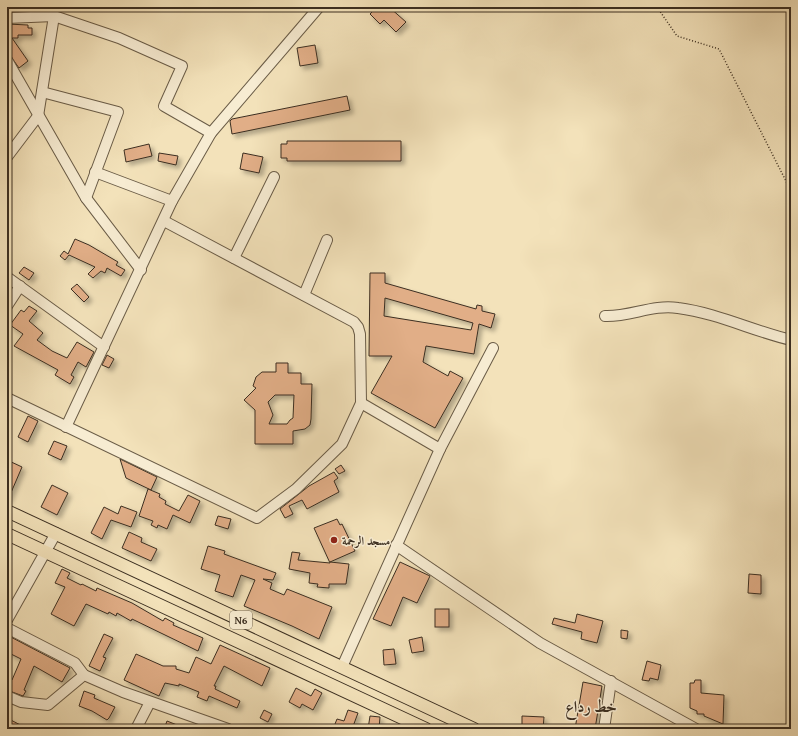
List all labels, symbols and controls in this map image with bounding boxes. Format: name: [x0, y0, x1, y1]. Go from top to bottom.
place label: مسجد الرحمة: [342, 532, 391, 549]
marker: مسجد الرحمة: [329, 535, 339, 545]
road number: N6: [230, 611, 252, 629]
district label: خط رداع: [565, 694, 617, 720]

